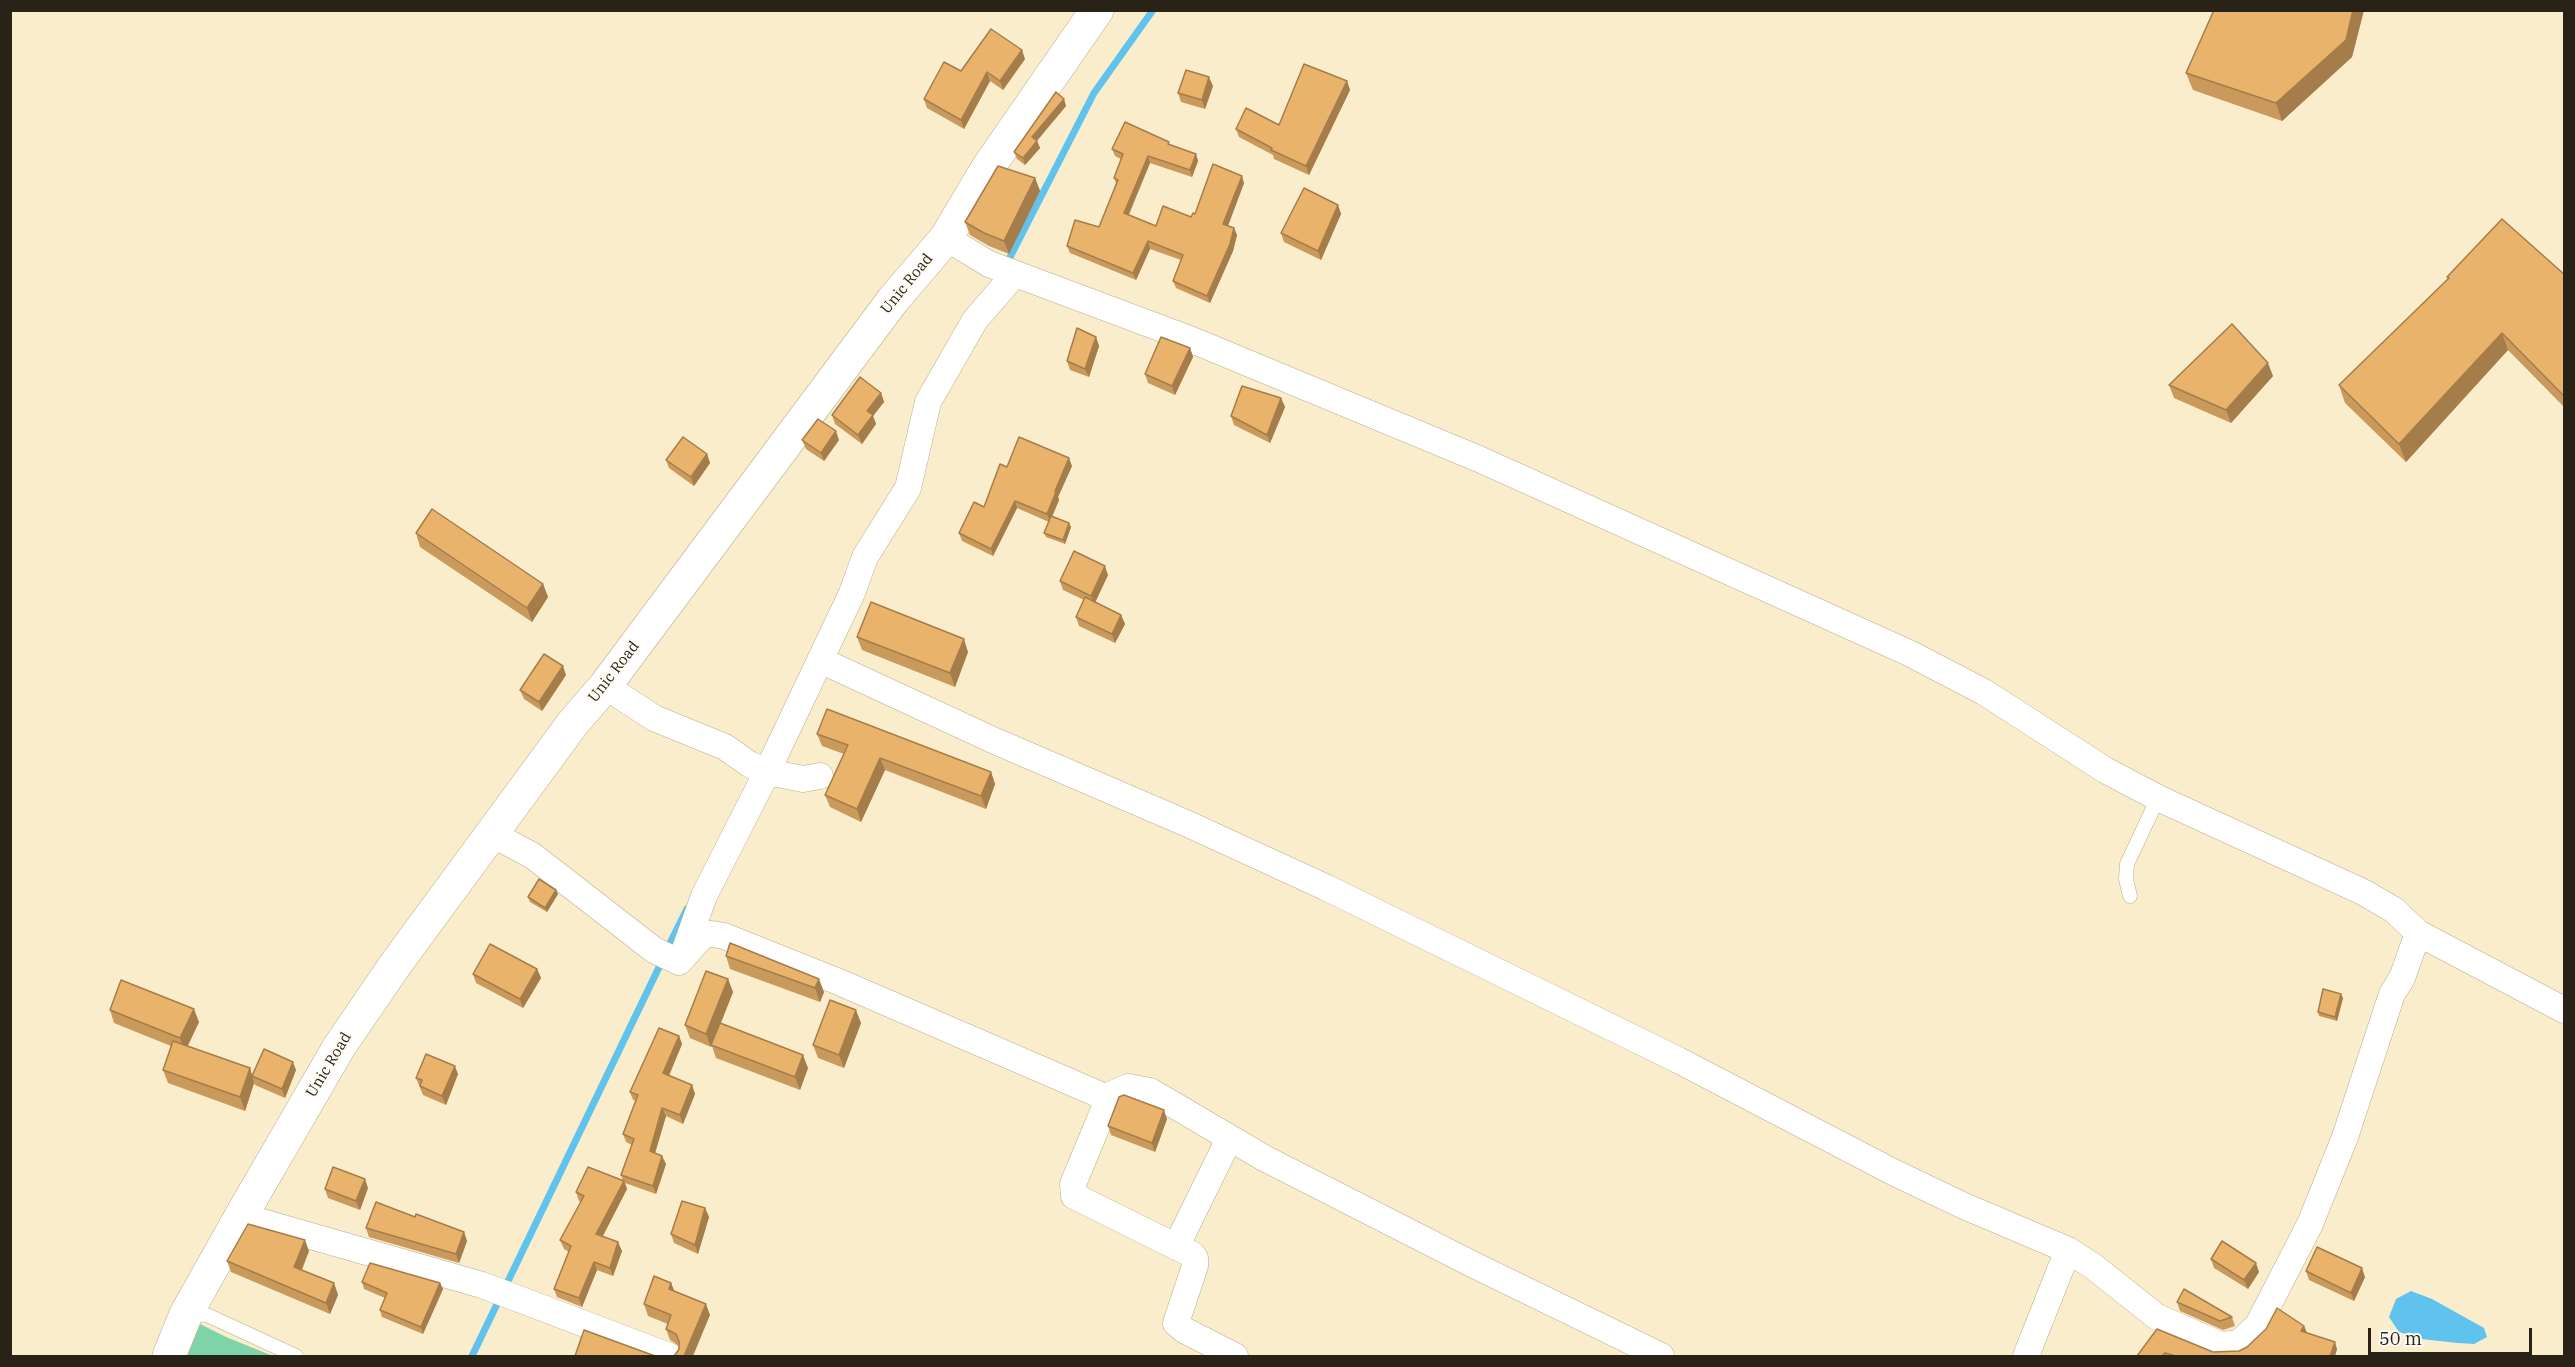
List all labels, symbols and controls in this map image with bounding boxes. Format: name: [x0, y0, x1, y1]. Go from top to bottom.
street label: Unic Road: [877, 250, 937, 318]
street label: Unic Road: [585, 638, 643, 706]
street label: Unic Road: [303, 1029, 355, 1101]
scale bar: [2371, 1316, 2534, 1354]
text: 50 m: [2379, 1327, 2422, 1350]

